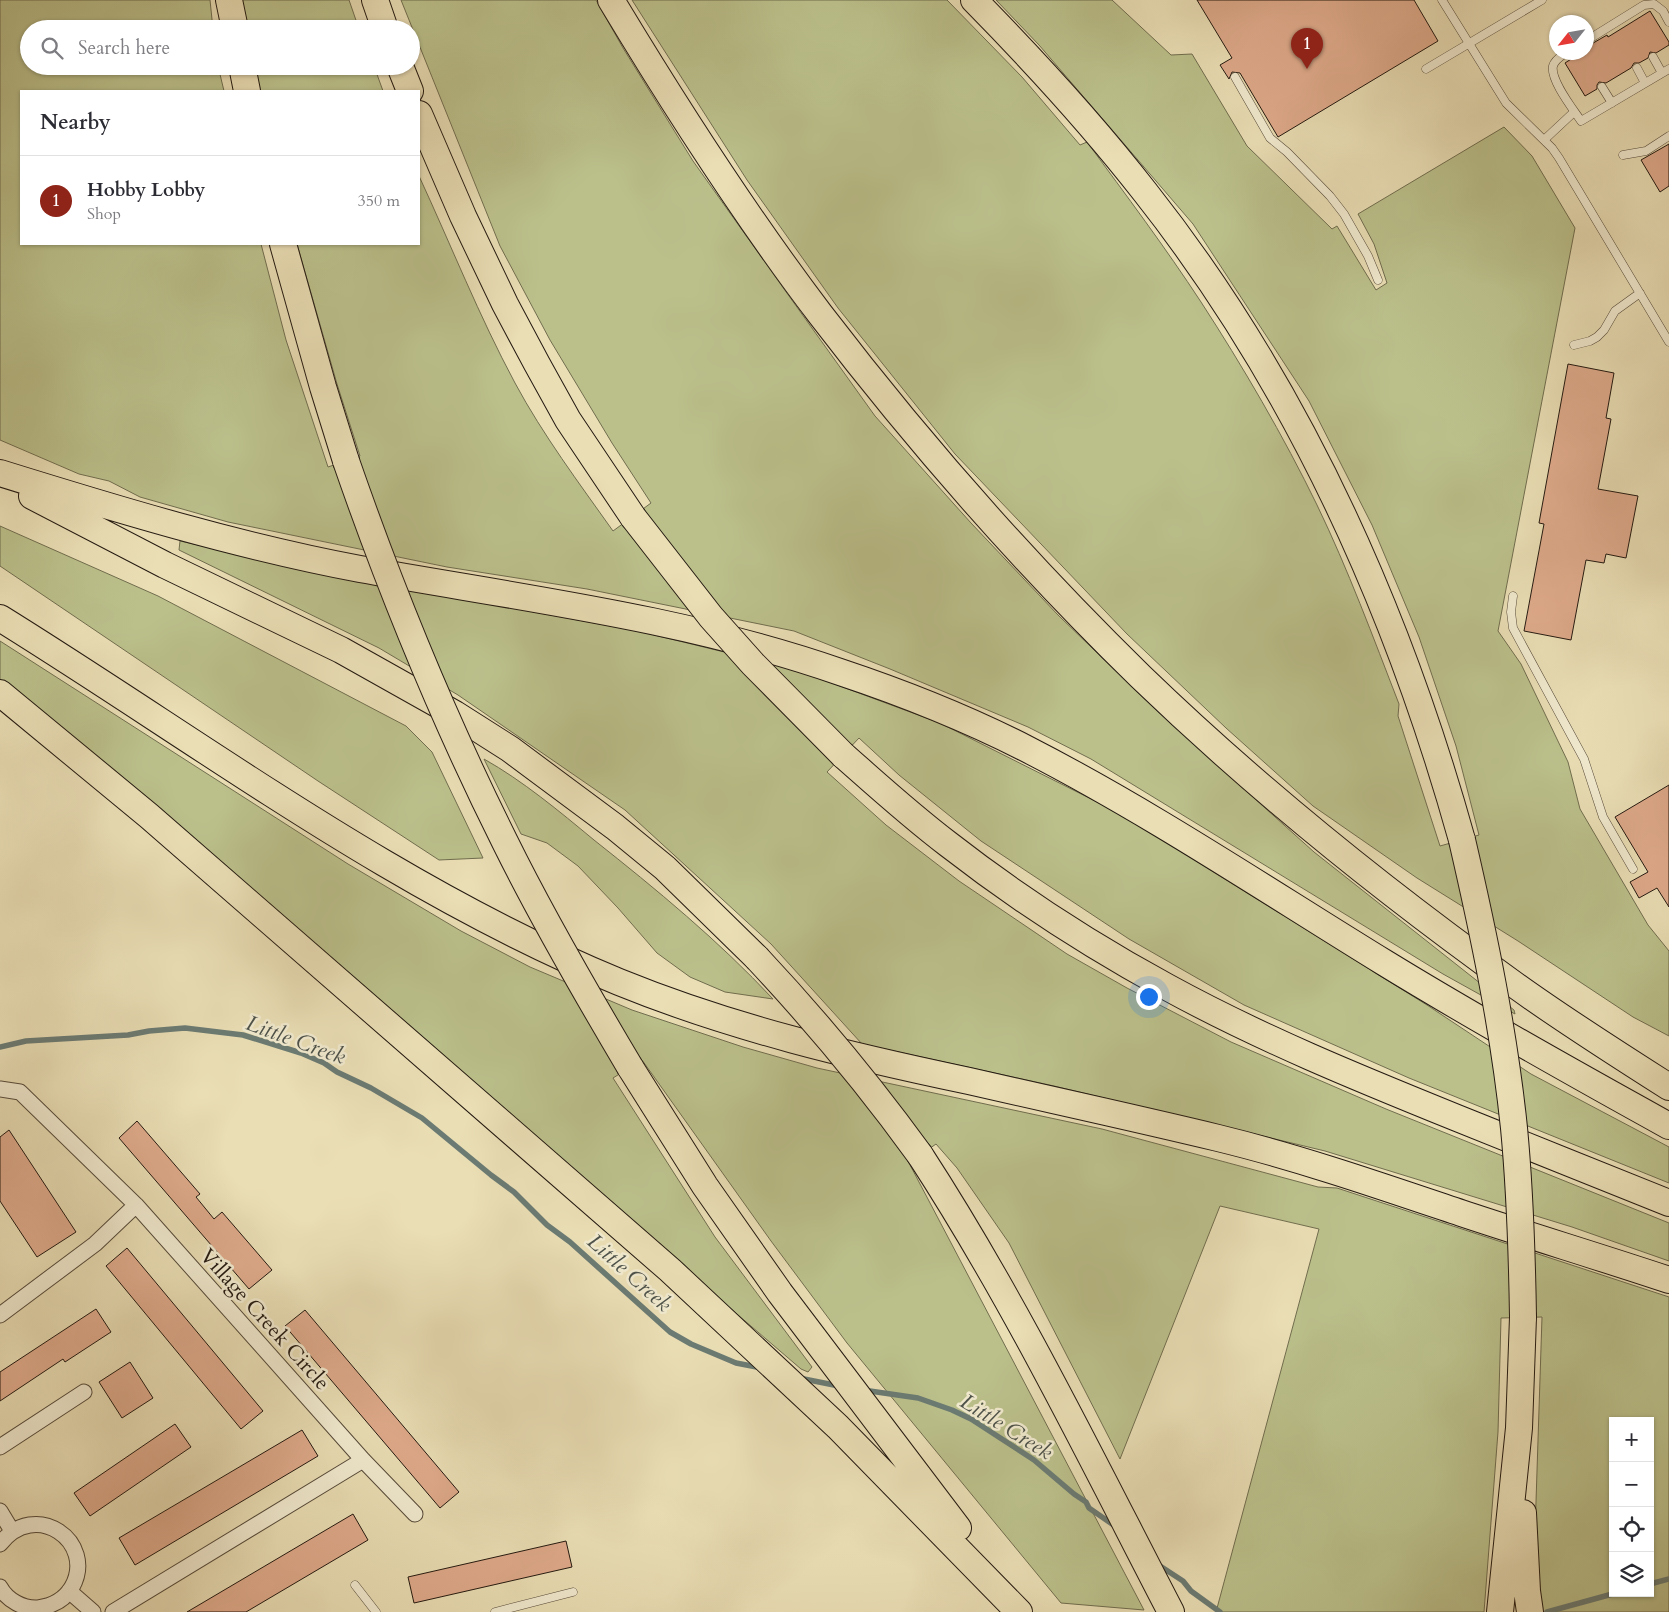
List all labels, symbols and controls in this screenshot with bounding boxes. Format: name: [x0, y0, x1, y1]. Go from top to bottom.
north arrow: [1549, 15, 1594, 60]
search box: [20, 20, 420, 75]
pin: 1: [1291, 28, 1323, 69]
icon: search: [38, 34, 66, 62]
text: Search here: [78, 35, 170, 61]
text: Nearby: [40, 108, 111, 137]
text: Hobby Lobby: [87, 177, 205, 203]
text: 1: [52, 190, 60, 212]
text: 350 m: [358, 190, 400, 212]
text: Shop: [87, 203, 121, 225]
your location: [1136, 984, 1162, 1010]
water label: Little Creek: [242, 1008, 350, 1072]
water label: Little Creek: [581, 1227, 678, 1319]
street label: Village Creek Circle: [193, 1242, 336, 1397]
water label: Little Creek: [954, 1387, 1059, 1467]
map controls: [1609, 1417, 1654, 1597]
button: +: [1609, 1417, 1654, 1462]
button: −: [1609, 1462, 1654, 1507]
button: locate: [1609, 1507, 1654, 1552]
button: layers: [1609, 1552, 1654, 1597]

